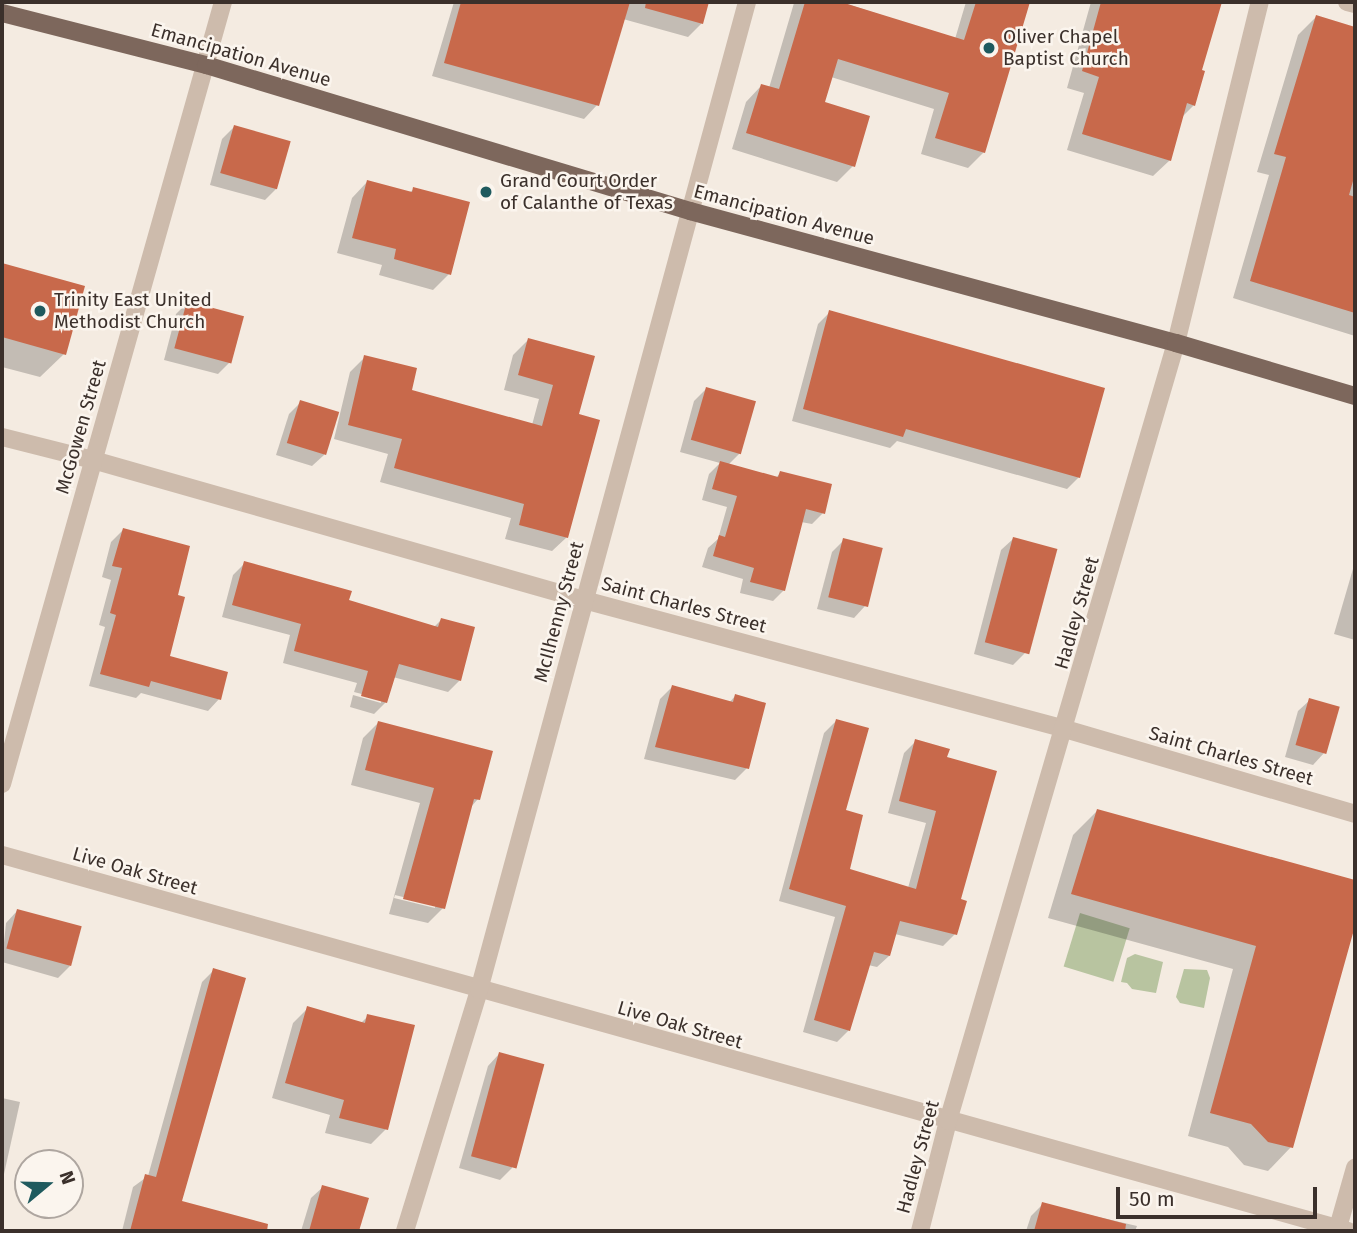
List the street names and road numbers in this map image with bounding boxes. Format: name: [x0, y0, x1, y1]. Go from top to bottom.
street label: Emancipation Avenue: [148, 18, 334, 92]
street label: Emancipation Avenue: [691, 180, 877, 250]
street label: McGowen Street: [51, 357, 111, 497]
street label: McIlhenny Street: [529, 539, 589, 685]
street label: Hadley Street: [1050, 554, 1104, 672]
street label: Saint Charles Street: [599, 572, 769, 638]
street label: Saint Charles Street: [1146, 722, 1316, 790]
street label: Live Oak Street: [70, 842, 200, 900]
street label: Live Oak Street: [615, 996, 745, 1054]
street label: Hadley Street: [892, 1098, 944, 1216]

